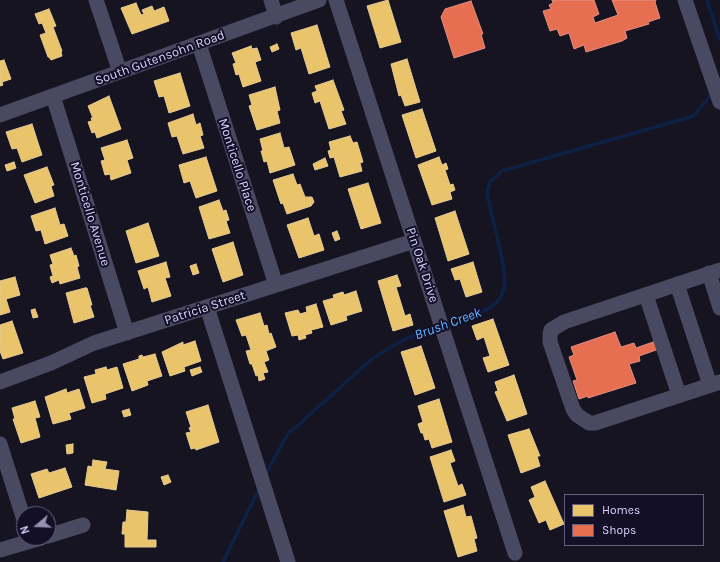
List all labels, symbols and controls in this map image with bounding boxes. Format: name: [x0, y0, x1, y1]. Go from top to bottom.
street label: South Gutensohn Road: [93, 27, 227, 89]
street label: Monticello Place: [215, 116, 259, 214]
street label: Monticello Avenue: [67, 160, 113, 268]
street label: Pin Oak Drive: [402, 225, 442, 305]
street label: Patricia Street: [162, 288, 248, 328]
water label: Brush Creek: [412, 304, 484, 344]
legend: [564, 494, 704, 546]
text: Homes: [602, 503, 640, 517]
north arrow: [16, 506, 56, 546]
text: Shops: [602, 523, 636, 537]
text: N: [18, 524, 33, 536]

